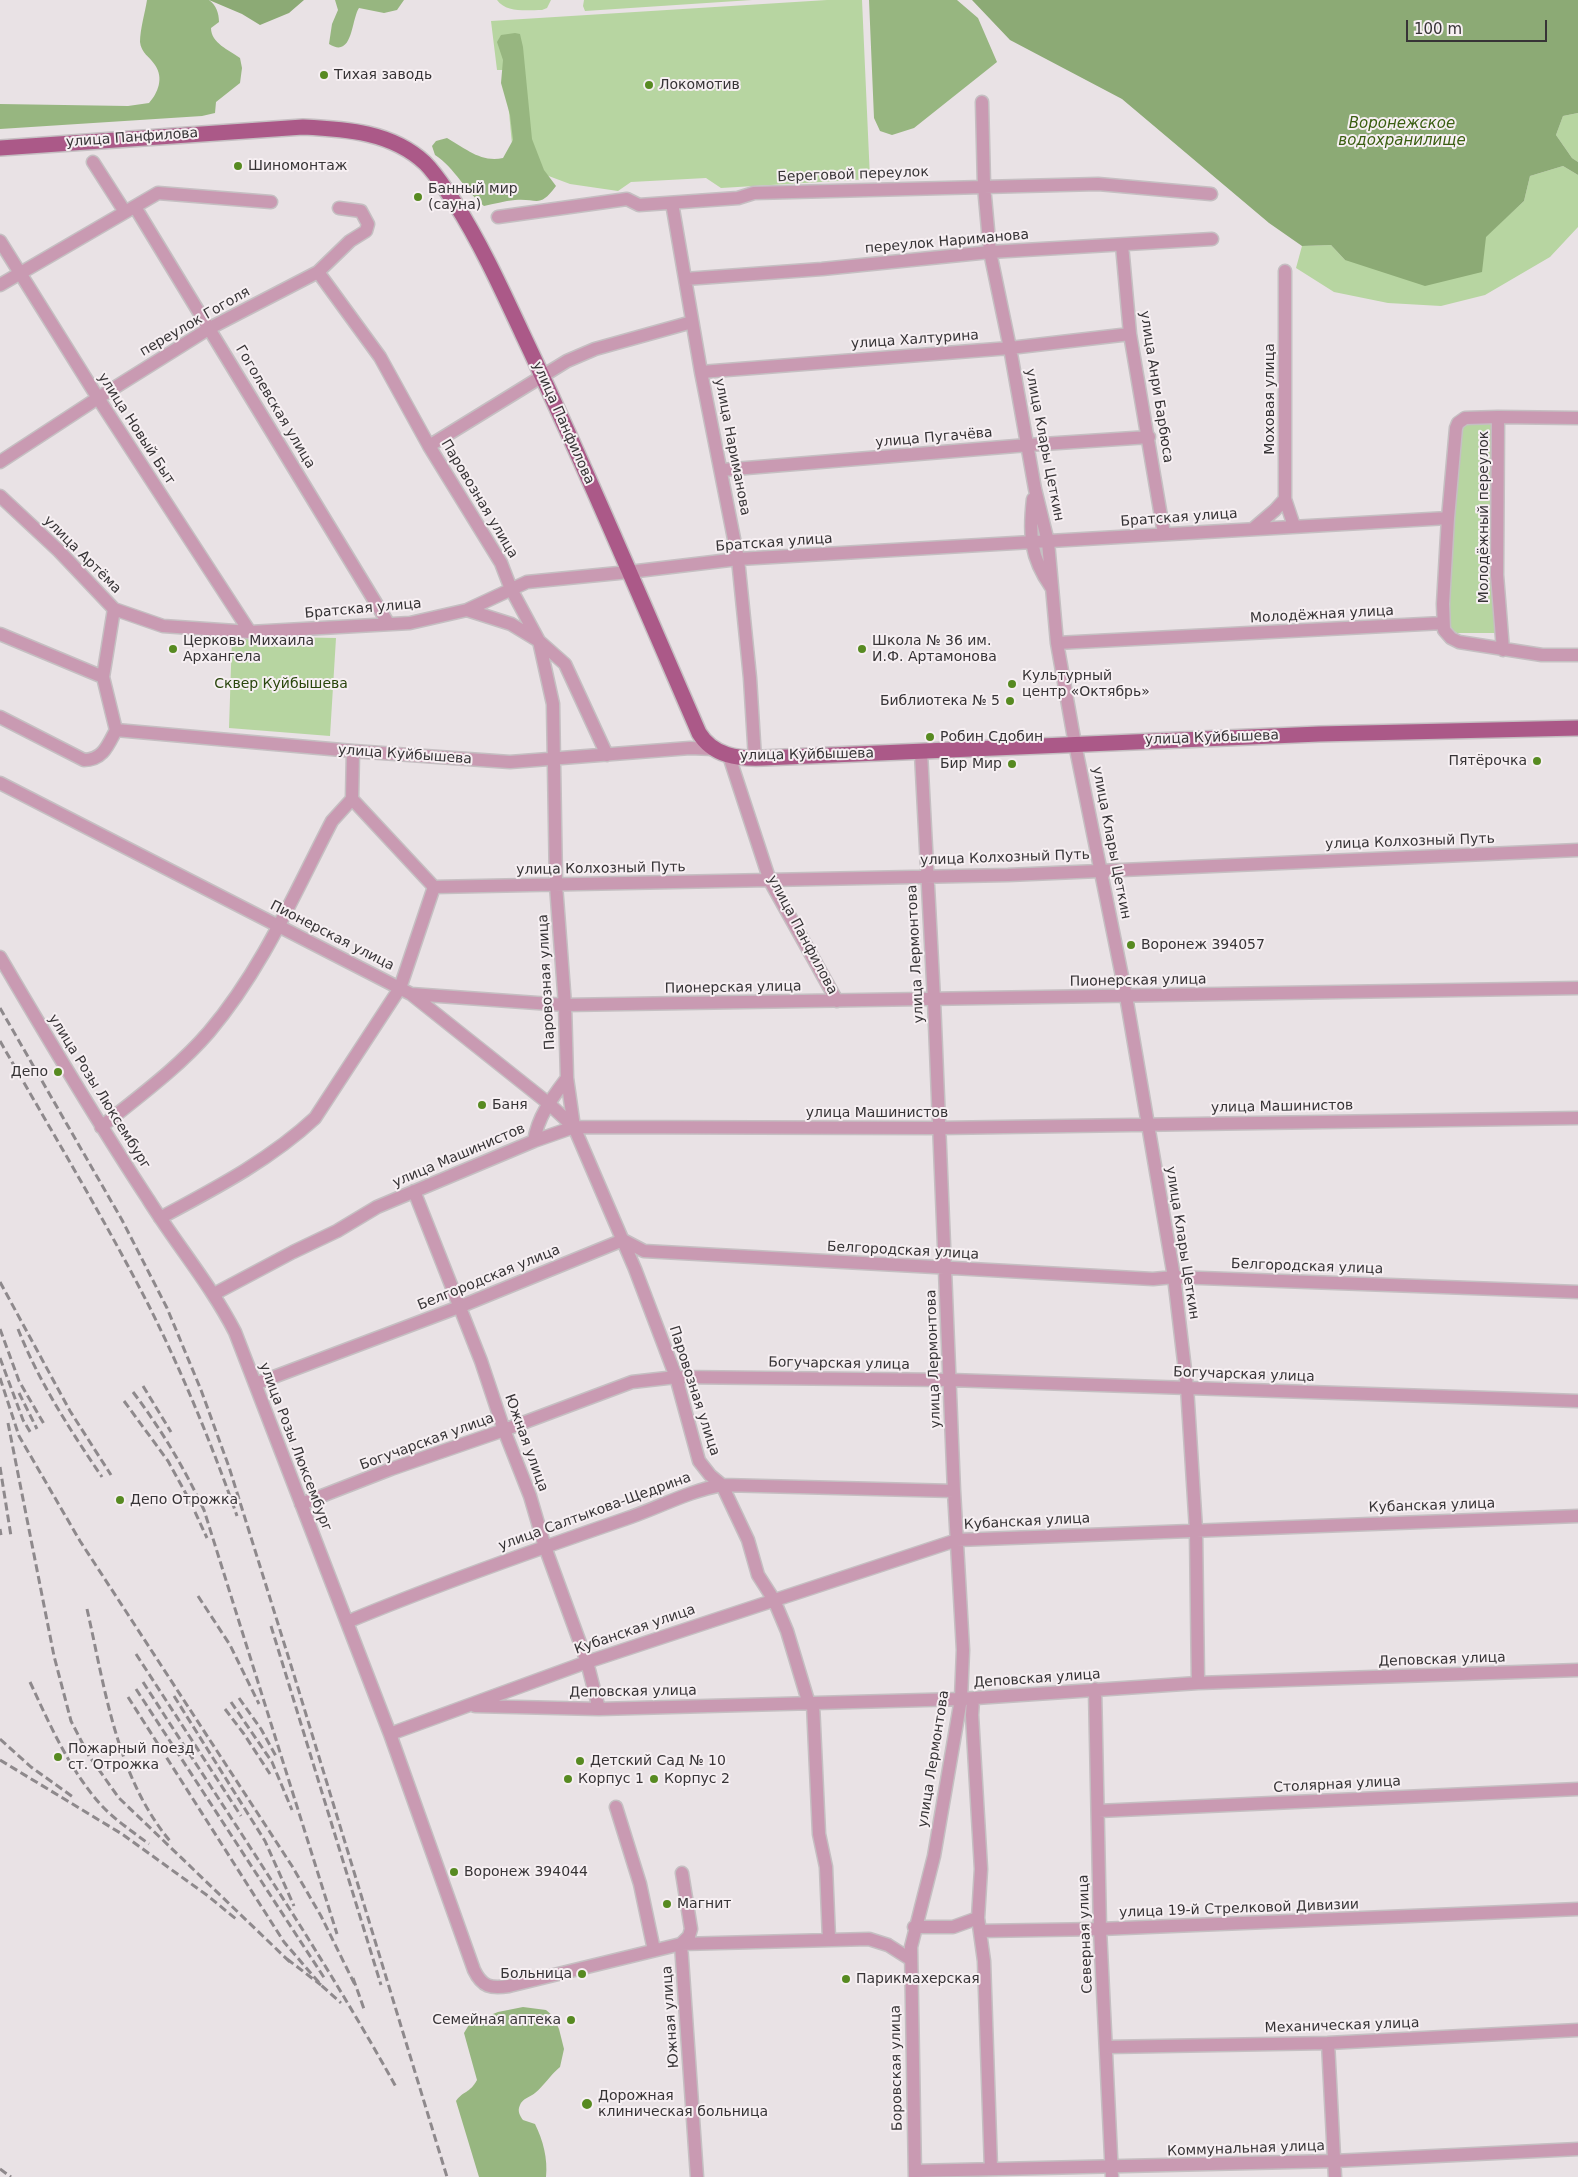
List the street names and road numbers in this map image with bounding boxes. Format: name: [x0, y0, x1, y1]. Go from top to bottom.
street label: улица Панфилова: [65, 125, 199, 151]
street label: Береговой переулок: [777, 164, 929, 186]
street label: переулок Нариманова: [864, 226, 1030, 258]
street label: переулок Гоголя: [137, 284, 253, 360]
street label: улица Анри Барбюса: [1136, 310, 1176, 464]
street label: улица Халтурина: [850, 327, 980, 353]
street label: Гоголевская улица: [232, 342, 318, 472]
street label: Моховая улица: [1262, 343, 1278, 455]
street label: улица Панфилова: [528, 359, 598, 487]
street label: улица Клары Цеткин: [1021, 367, 1067, 523]
street label: улица Новый Быт: [94, 370, 178, 488]
street label: улица Нариманова: [710, 377, 754, 517]
street label: улица Пугачёва: [875, 425, 993, 451]
street label: Молодёжный переулок: [1476, 431, 1492, 603]
street label: Паровозная улица: [437, 436, 521, 562]
street label: Братская улица: [1120, 506, 1238, 530]
street label: улица Артёма: [40, 513, 124, 597]
street label: Братская улица: [715, 531, 833, 555]
street label: Братская улица: [304, 596, 422, 622]
street label: Молодёжная улица: [1250, 603, 1394, 627]
street label: улица Куйбышева: [1145, 727, 1279, 749]
street label: улица Куйбышева: [337, 742, 473, 768]
street label: улица Куйбышева: [740, 745, 874, 765]
street label: улица Клары Цеткин: [1088, 765, 1134, 921]
street label: улица Колхозный Путь: [1325, 831, 1495, 853]
street label: улица Колхозный Путь: [920, 847, 1090, 869]
street label: улица Колхозный Путь: [516, 859, 686, 879]
street label: улица Панфилова: [763, 873, 841, 997]
street label: улица Лермонтова: [904, 884, 928, 1024]
street label: Пионерская улица: [267, 897, 397, 975]
street label: Паровозная улица: [535, 914, 559, 1050]
street label: Пионерская улица: [1069, 971, 1207, 991]
street label: Пионерская улица: [664, 978, 802, 998]
street label: улица Розы Люксембург: [44, 1011, 154, 1173]
street label: улица Машинистов: [1211, 1097, 1353, 1117]
street label: улица Машинистов: [806, 1105, 948, 1121]
street label: улица Машинистов: [390, 1120, 528, 1192]
street label: улица Клары Цеткин: [1162, 1165, 1202, 1321]
street label: Белгородская улица: [827, 1239, 979, 1263]
street label: Белгородская улица: [415, 1242, 563, 1314]
street label: Белгородская улица: [1231, 1256, 1383, 1278]
street label: улица Лермонтова: [923, 1289, 945, 1429]
street label: Паровозная улица: [665, 1324, 723, 1458]
street label: Богучарская улица: [768, 1354, 910, 1374]
street label: улица Розы Люксембург: [255, 1360, 335, 1534]
street label: Богучарская улица: [1173, 1364, 1315, 1386]
street label: Южная улица: [501, 1392, 551, 1494]
street label: Богучарская улица: [358, 1410, 496, 1474]
street label: улица Салтыкова-Щедрина: [496, 1469, 694, 1555]
street label: Кубанская улица: [1368, 1495, 1496, 1517]
street label: Кубанская улица: [963, 1510, 1091, 1534]
street label: Кубанская улица: [572, 1601, 698, 1659]
street label: Деповская улица: [1378, 1649, 1506, 1671]
street label: Деповская улица: [973, 1666, 1101, 1692]
street label: Деповская улица: [569, 1682, 697, 1702]
street label: улица Лермонтова: [915, 1689, 953, 1829]
street label: Столярная улица: [1273, 1773, 1401, 1797]
street label: Северная улица: [1076, 1874, 1096, 1994]
street label: улица 19-й Стрелковой Дивизии: [1119, 1896, 1359, 1922]
street label: Южная улица: [659, 1965, 683, 2069]
street label: Боровская улица: [888, 2005, 906, 2131]
street label: Механическая улица: [1264, 2015, 1420, 2037]
street label: Коммунальная улица: [1167, 2138, 1325, 2160]

